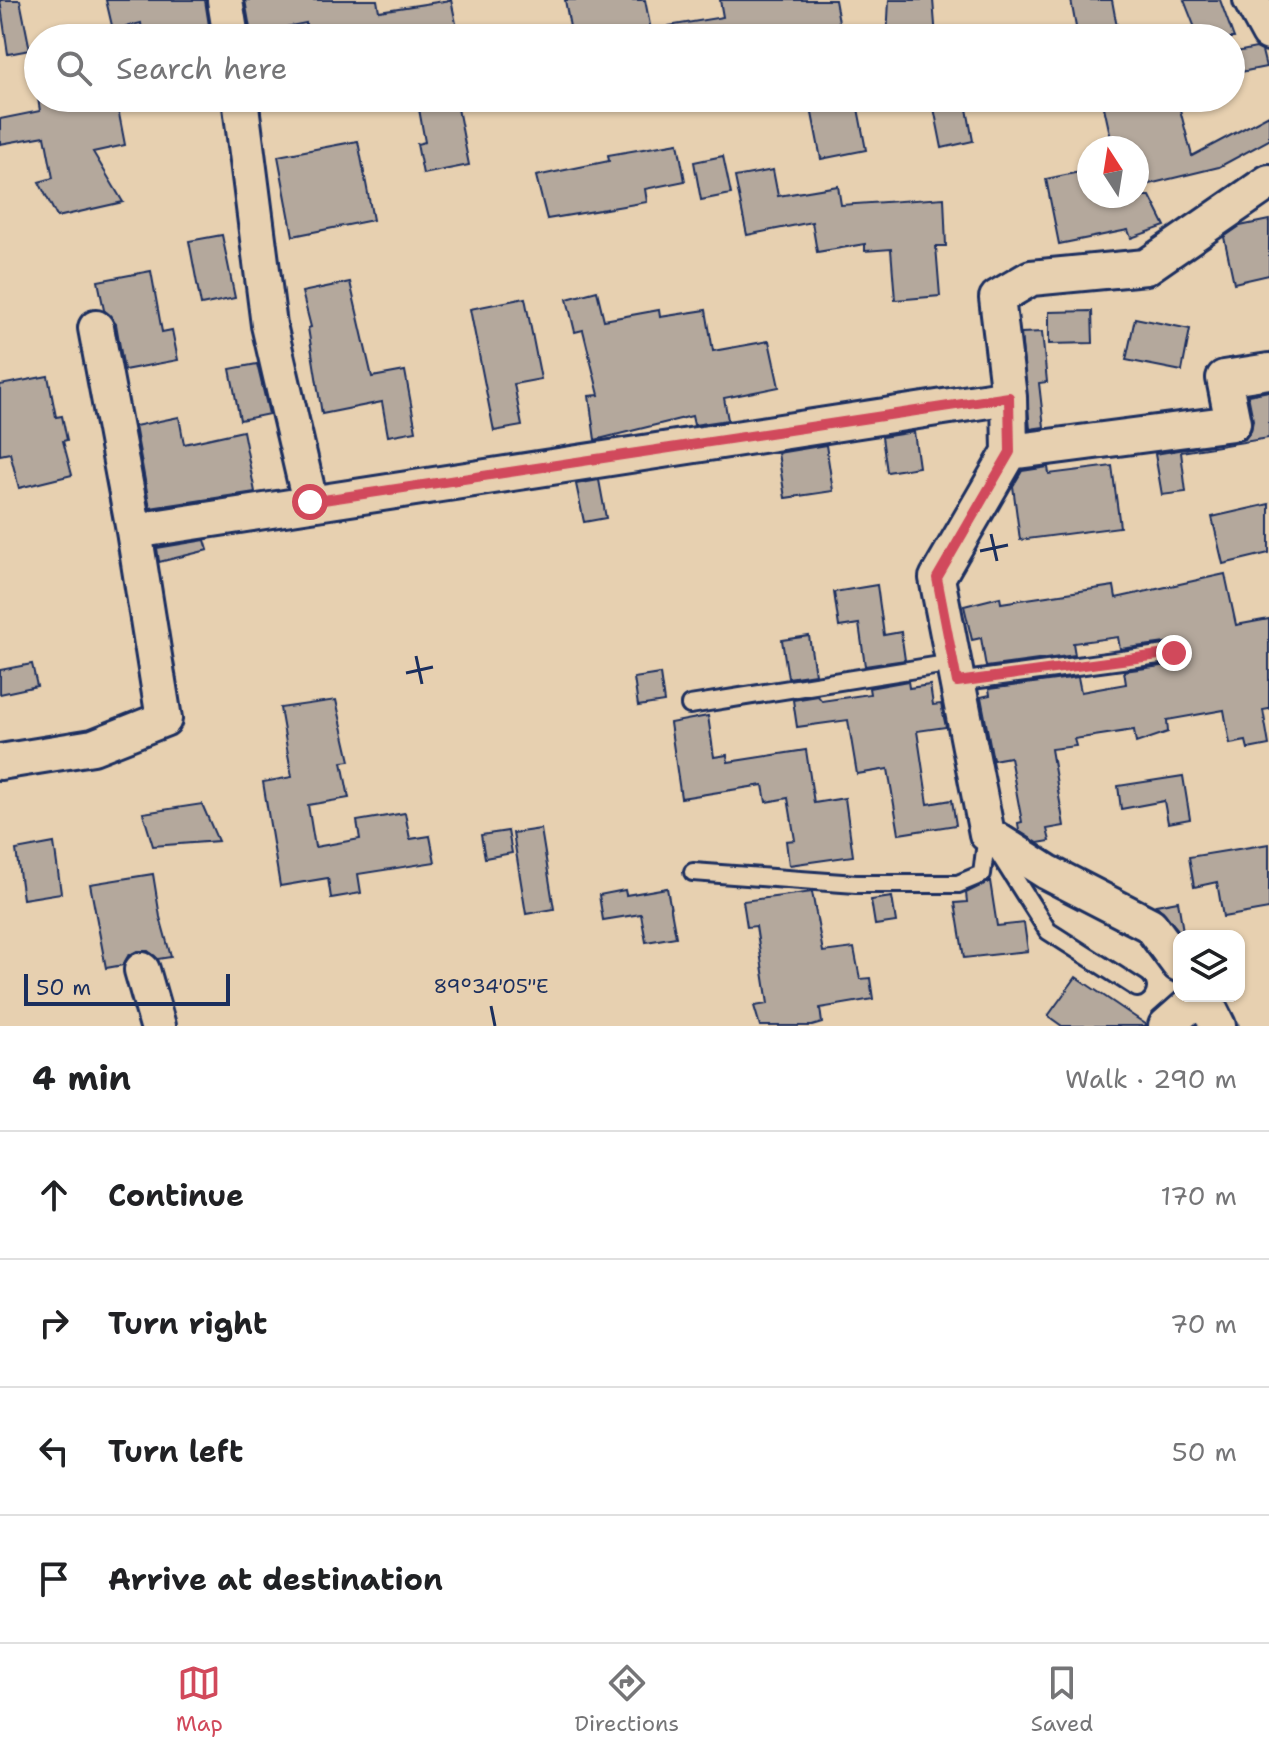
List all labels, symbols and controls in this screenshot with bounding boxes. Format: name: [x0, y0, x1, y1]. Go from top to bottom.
search box: [24, 24, 1245, 112]
icon: search: [52, 46, 96, 90]
text: Search here: [116, 48, 287, 89]
north arrow: [1077, 136, 1149, 208]
route start: [292, 484, 328, 520]
route end: [1156, 635, 1192, 671]
map controls: [1173, 930, 1245, 1002]
button: layers: [1173, 930, 1245, 1002]
scale bar: [24, 970, 230, 1006]
text: 50 m: [36, 973, 91, 1002]
text: 89°34'05"E: [433, 973, 549, 999]
text: 4 min: [32, 1055, 131, 1101]
text: Walk · 290 m: [1065, 1061, 1237, 1096]
icon: ahead: [32, 1173, 76, 1217]
text: Continue: [108, 1175, 244, 1216]
text: 170 m: [1160, 1178, 1237, 1213]
icon: right: [32, 1301, 76, 1345]
text: Turn right: [108, 1303, 267, 1344]
text: 70 m: [1170, 1306, 1237, 1341]
icon: left: [32, 1429, 76, 1473]
text: Turn left: [108, 1431, 243, 1472]
text: 50 m: [1172, 1434, 1237, 1469]
icon: arrive: [32, 1557, 76, 1601]
text: Arrive at destination: [108, 1559, 443, 1600]
tab: Map: [176, 1661, 223, 1738]
tab: Directions: [574, 1661, 679, 1738]
tab: Saved: [1031, 1661, 1093, 1738]

